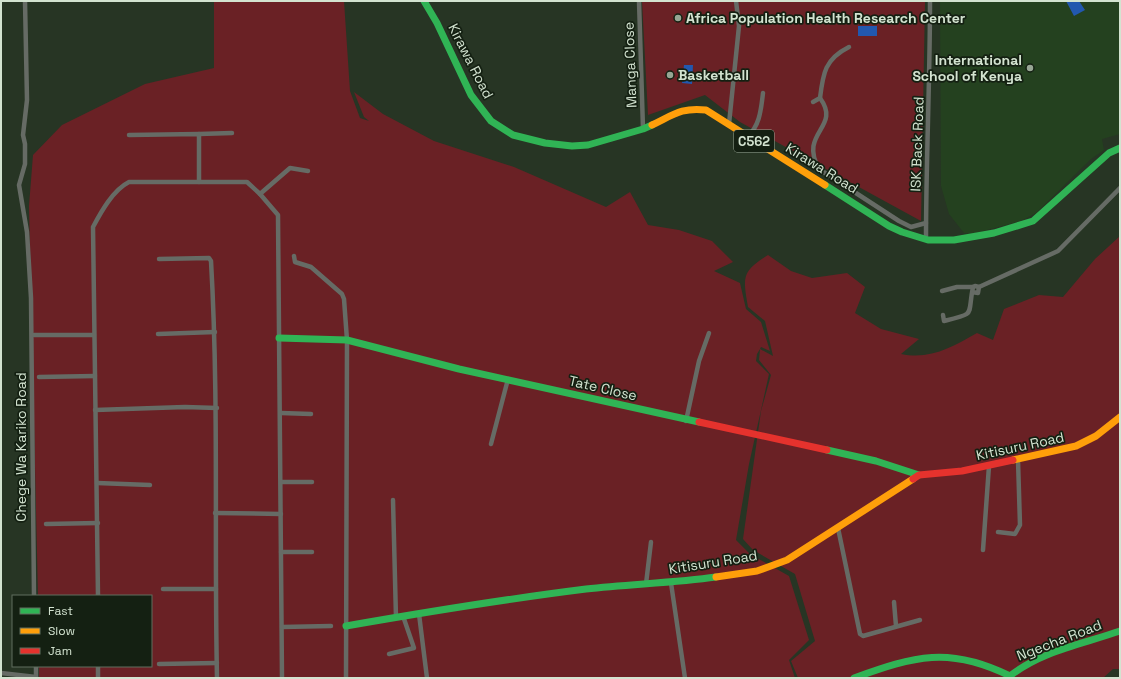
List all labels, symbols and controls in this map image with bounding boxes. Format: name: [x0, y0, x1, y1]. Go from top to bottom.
place label: Africa Population Health Research Center: [686, 9, 966, 27]
marker: Africa Population Health Research Center: [673, 13, 683, 23]
street label: Kirawa Road: [444, 20, 498, 102]
street label: Manga Close: [620, 22, 640, 108]
place label: International School of Kenya: [912, 51, 1022, 85]
marker: International School of Kenya: [1025, 63, 1035, 73]
place label: Basketball: [678, 66, 749, 84]
marker: Basketball: [665, 70, 675, 80]
street label: ISK Back Road: [906, 96, 928, 192]
road number: C562: [734, 130, 774, 152]
street label: Kirawa Road: [782, 139, 862, 197]
street label: Tate Close: [567, 371, 639, 405]
street label: Chege Wa Kariko Road: [12, 372, 30, 522]
street label: Kitisuru Road: [974, 428, 1066, 464]
street label: Kitisuru Road: [667, 546, 759, 578]
legend: [12, 595, 152, 667]
text: Fast: [48, 603, 73, 619]
street label: Ngecha Road: [1014, 616, 1104, 664]
text: Slow: [48, 623, 75, 639]
text: Jam: [48, 643, 72, 659]

